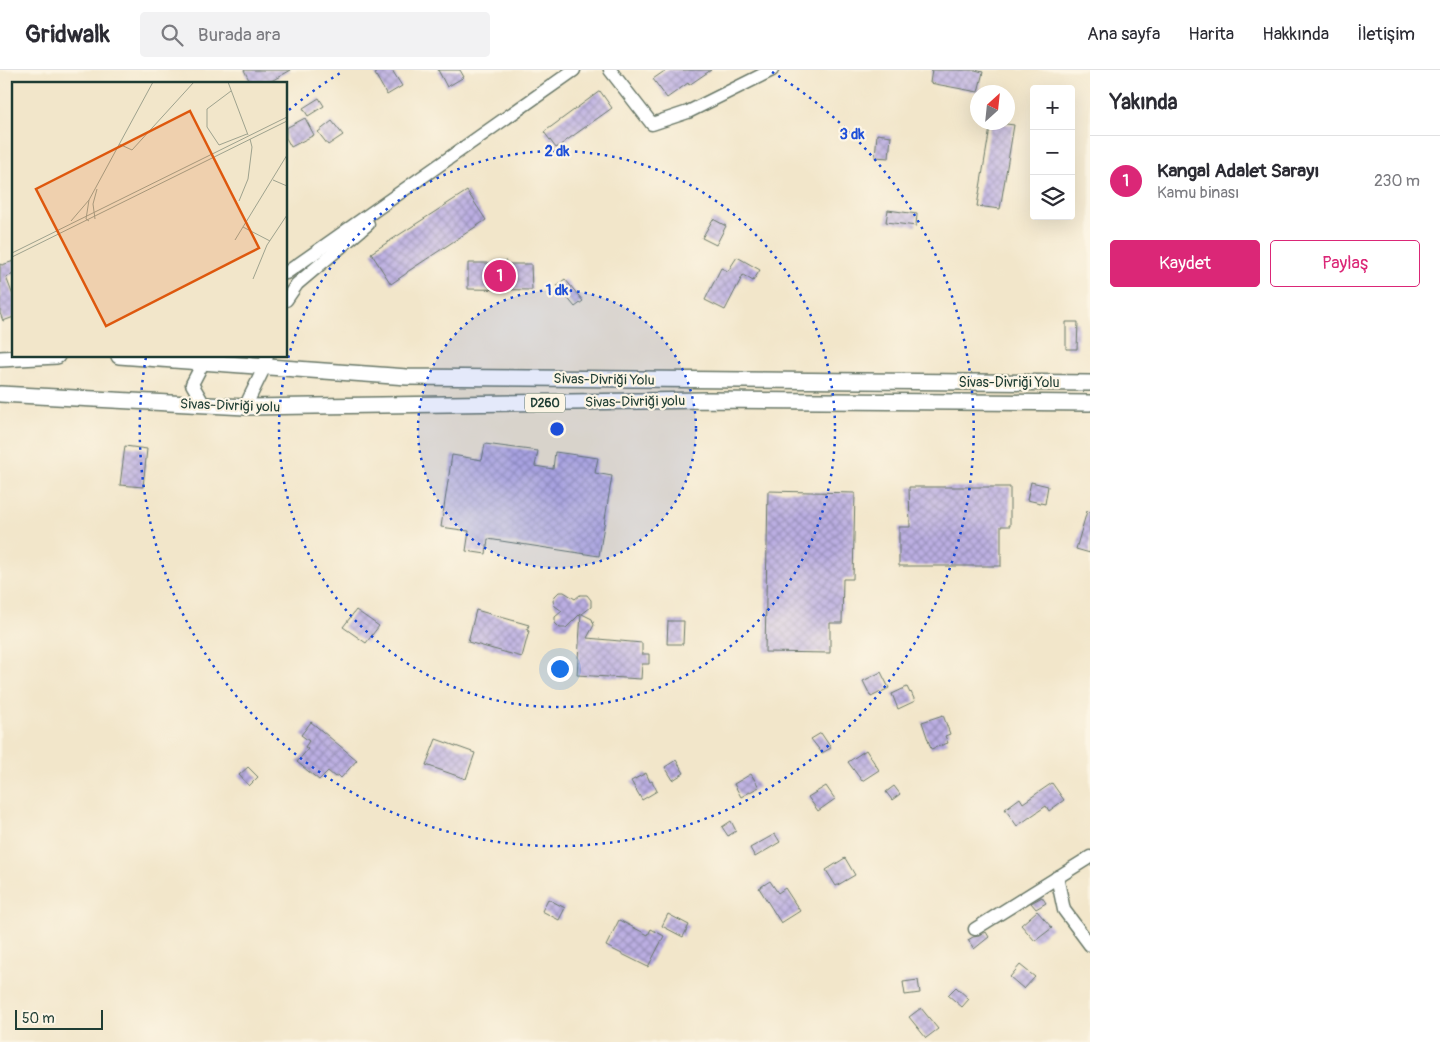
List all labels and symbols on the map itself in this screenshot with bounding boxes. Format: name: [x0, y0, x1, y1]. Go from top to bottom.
inset map: [12, 82, 288, 358]
north arrow: [970, 85, 1015, 130]
text: 3 dk: [839, 125, 865, 144]
text: 2 dk: [544, 142, 570, 161]
pin: 1: [484, 257, 516, 295]
text: 1 dk: [546, 281, 569, 300]
street label: Sivas-Divriği Yolu: [553, 370, 655, 389]
street label: Sivas-Divriği Yolu: [958, 374, 1060, 391]
street label: Sivas-Divriği yolu: [585, 392, 685, 411]
road number: D260: [525, 393, 565, 412]
street label: Sivas-Divriği yolu: [180, 395, 280, 416]
centre of rings: [548, 420, 566, 438]
your location: [547, 656, 573, 682]
scale bar: [15, 1007, 102, 1030]

